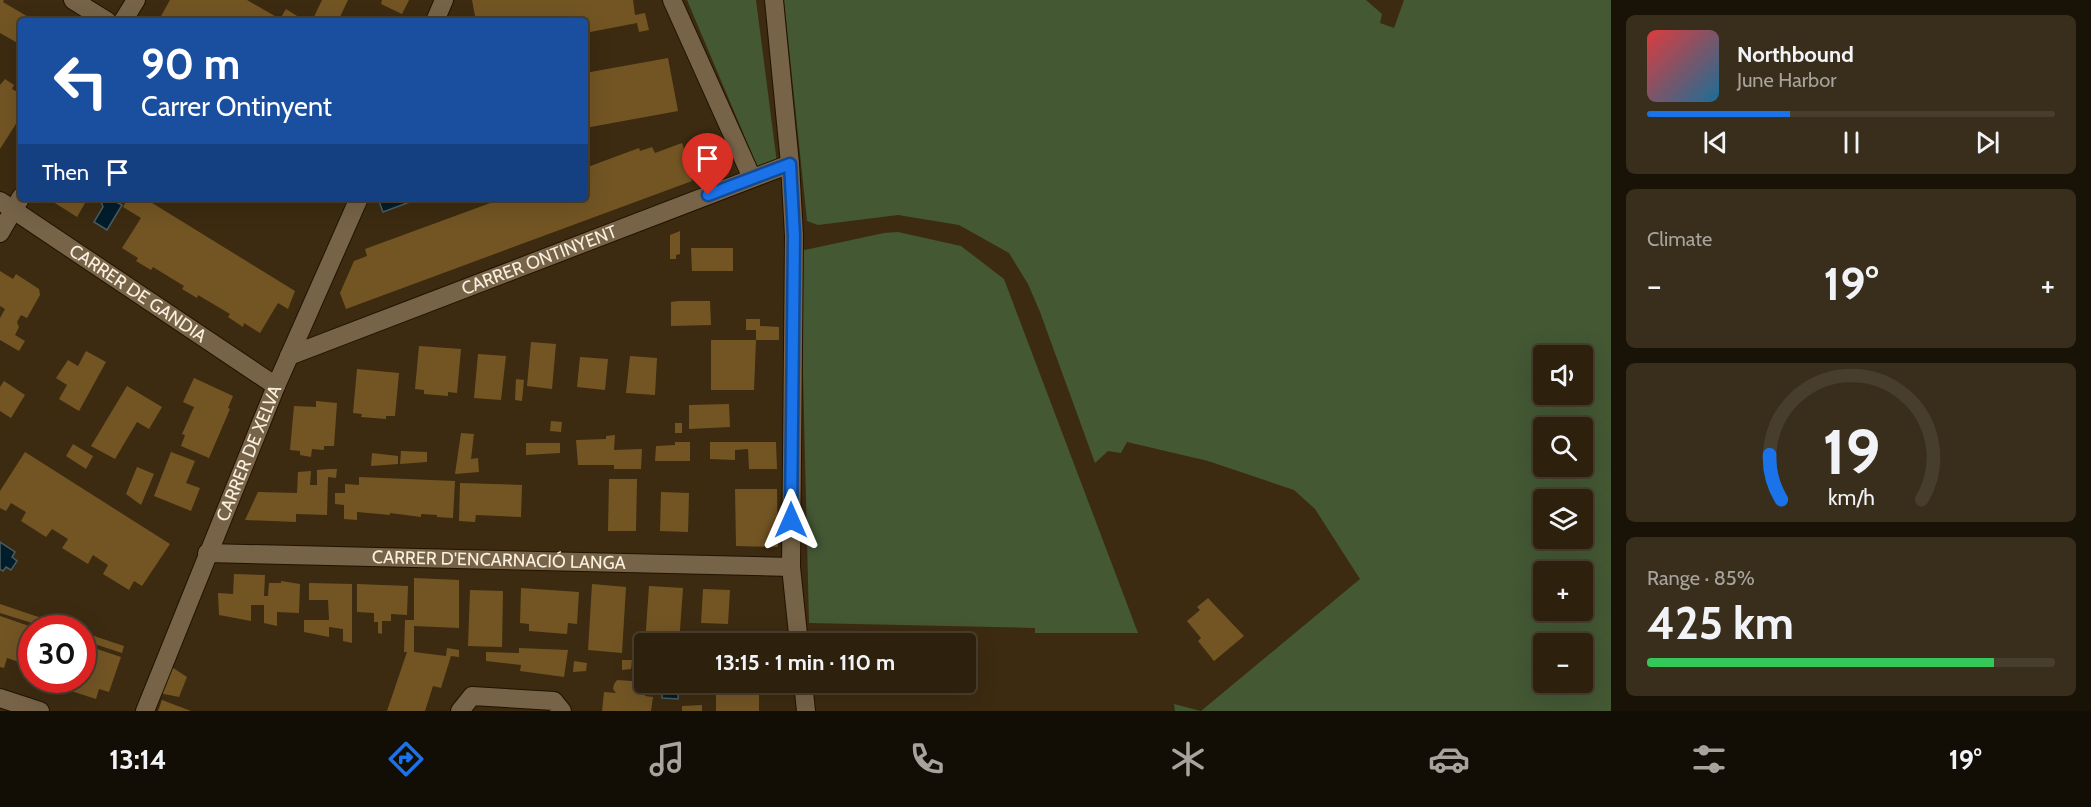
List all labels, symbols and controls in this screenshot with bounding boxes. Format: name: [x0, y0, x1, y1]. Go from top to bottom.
text: 90 m: [141, 38, 240, 90]
text: Northbound: [1737, 41, 1854, 68]
icon: left: [42, 42, 120, 120]
text: June Harbor: [1737, 68, 1837, 92]
text: Carrer Ontinyent: [141, 90, 332, 123]
icon: previous: [1699, 126, 1732, 159]
icon: pause: [1835, 126, 1868, 159]
icon: next: [1971, 126, 2004, 159]
pin: [682, 133, 733, 195]
icon: arrive: [691, 142, 724, 175]
icon: arrive: [101, 156, 134, 189]
text: Then: [42, 159, 89, 186]
street label: CARRER ONTINYENT: [458, 220, 620, 300]
text: Climate: [1647, 227, 1712, 251]
street label: CARRER DE GANDIA: [65, 240, 211, 347]
text: 19°: [1824, 257, 1878, 311]
text: −: [1647, 265, 1662, 305]
text: +: [2040, 265, 2055, 305]
map controls: [1533, 345, 1593, 693]
button: sound: [1533, 345, 1593, 405]
street label: CARRER DE XELVA: [212, 382, 286, 525]
text: 19: [1822, 414, 1880, 490]
button: search: [1533, 417, 1593, 477]
text: km/h: [1828, 484, 1874, 510]
position arrow: [759, 488, 823, 552]
button: layers: [1533, 489, 1593, 549]
street label: CARRER D'ENCARNACIÓ LANGA: [372, 546, 626, 574]
button: +: [1533, 561, 1593, 621]
text: Range · 85%: [1647, 566, 1755, 590]
text: 425 km: [1647, 596, 1794, 650]
speed limit sign: 30: [18, 615, 96, 693]
button: −: [1533, 633, 1593, 693]
text: 13:15 · 1 min · 110 m: [715, 649, 895, 676]
icon: directions: [385, 738, 427, 780]
icon: music: [646, 738, 688, 780]
icon: phone: [906, 738, 948, 780]
icon: climate: [1167, 738, 1209, 780]
icon: car: [1428, 738, 1470, 780]
icon: filters: [1688, 738, 1730, 780]
text: 13:14: [109, 743, 167, 776]
text: 19°: [1949, 743, 1982, 776]

